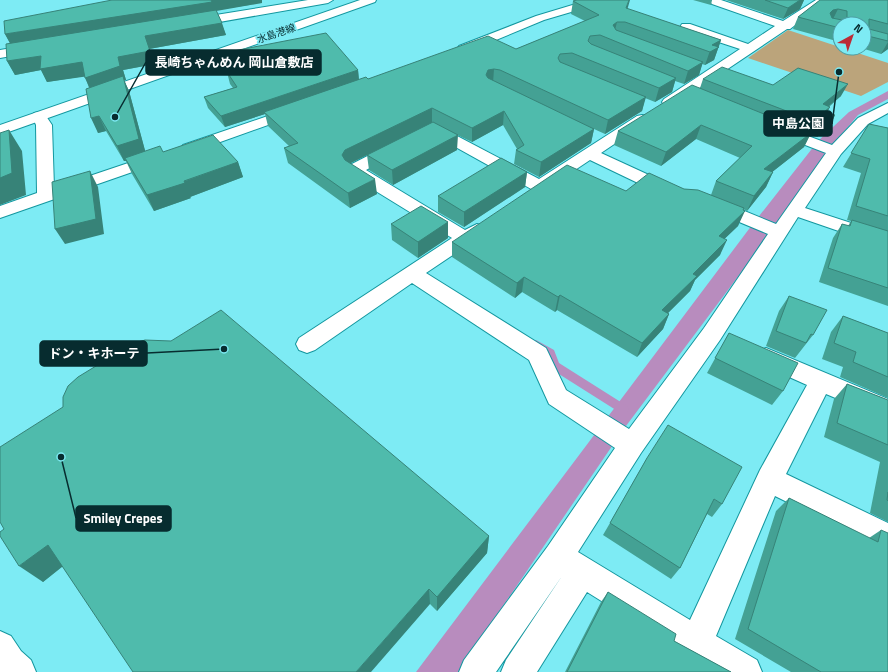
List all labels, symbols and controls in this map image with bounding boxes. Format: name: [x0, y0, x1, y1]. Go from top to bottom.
north arrow: [832, 16, 872, 56]
street label: 水島港線: [255, 20, 298, 47]
text: N: [850, 20, 866, 37]
callout: 長崎ちゃんめん 岡山倉敷店: [146, 50, 321, 75]
text: 長崎ちゃんめん 岡山倉敷店: [155, 52, 313, 72]
callout: 中島公園: [764, 111, 832, 136]
text: 中島公園: [772, 113, 824, 133]
callout: ドン・キホーテ: [40, 341, 147, 366]
text: ドン・キホーテ: [48, 343, 140, 363]
callout: Smiley Crepes: [76, 506, 171, 531]
text: Smiley Crepes: [83, 508, 163, 528]

